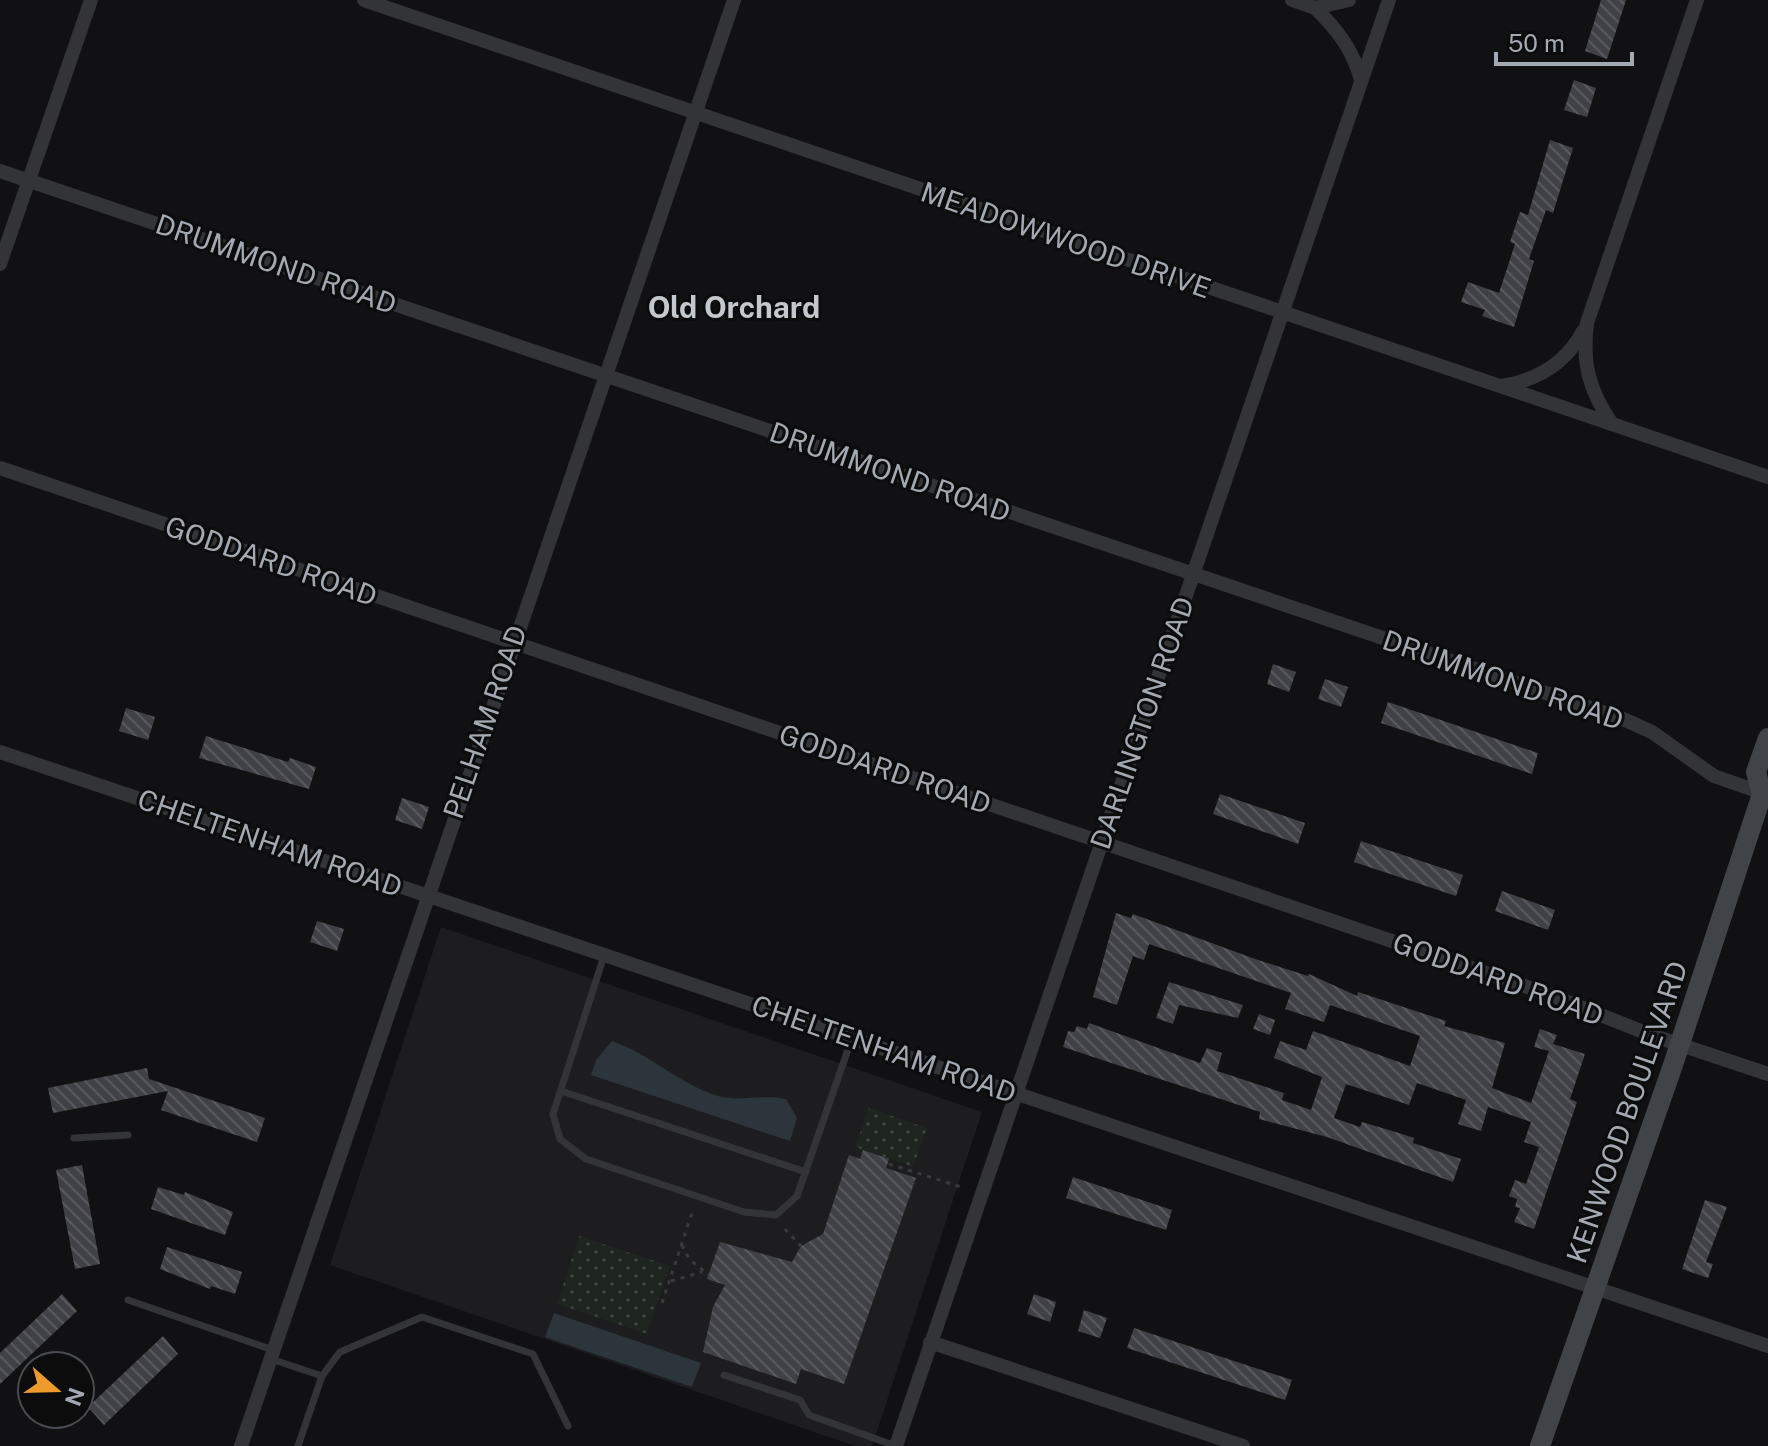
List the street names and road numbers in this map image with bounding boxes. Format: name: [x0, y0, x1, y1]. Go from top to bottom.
street label: MEADOWWOOD DRIVE: [917, 174, 1215, 305]
street label: DRUMMOND ROAD: [151, 207, 401, 320]
street label: DRUMMOND ROAD: [765, 415, 1015, 528]
street label: GODDARD ROAD: [161, 509, 381, 612]
street label: DARLINGTON ROAD: [1083, 592, 1200, 853]
street label: PELHAM ROAD: [436, 621, 533, 823]
street label: DRUMMOND ROAD: [1378, 623, 1628, 736]
street label: GODDARD ROAD: [775, 717, 995, 820]
street label: CHELTENHAM ROAD: [134, 782, 407, 903]
street label: GODDARD ROAD: [1388, 925, 1608, 1032]
street label: KENWOOD BOULEVARD: [1559, 956, 1694, 1267]
street label: CHELTENHAM ROAD: [748, 988, 1021, 1109]

